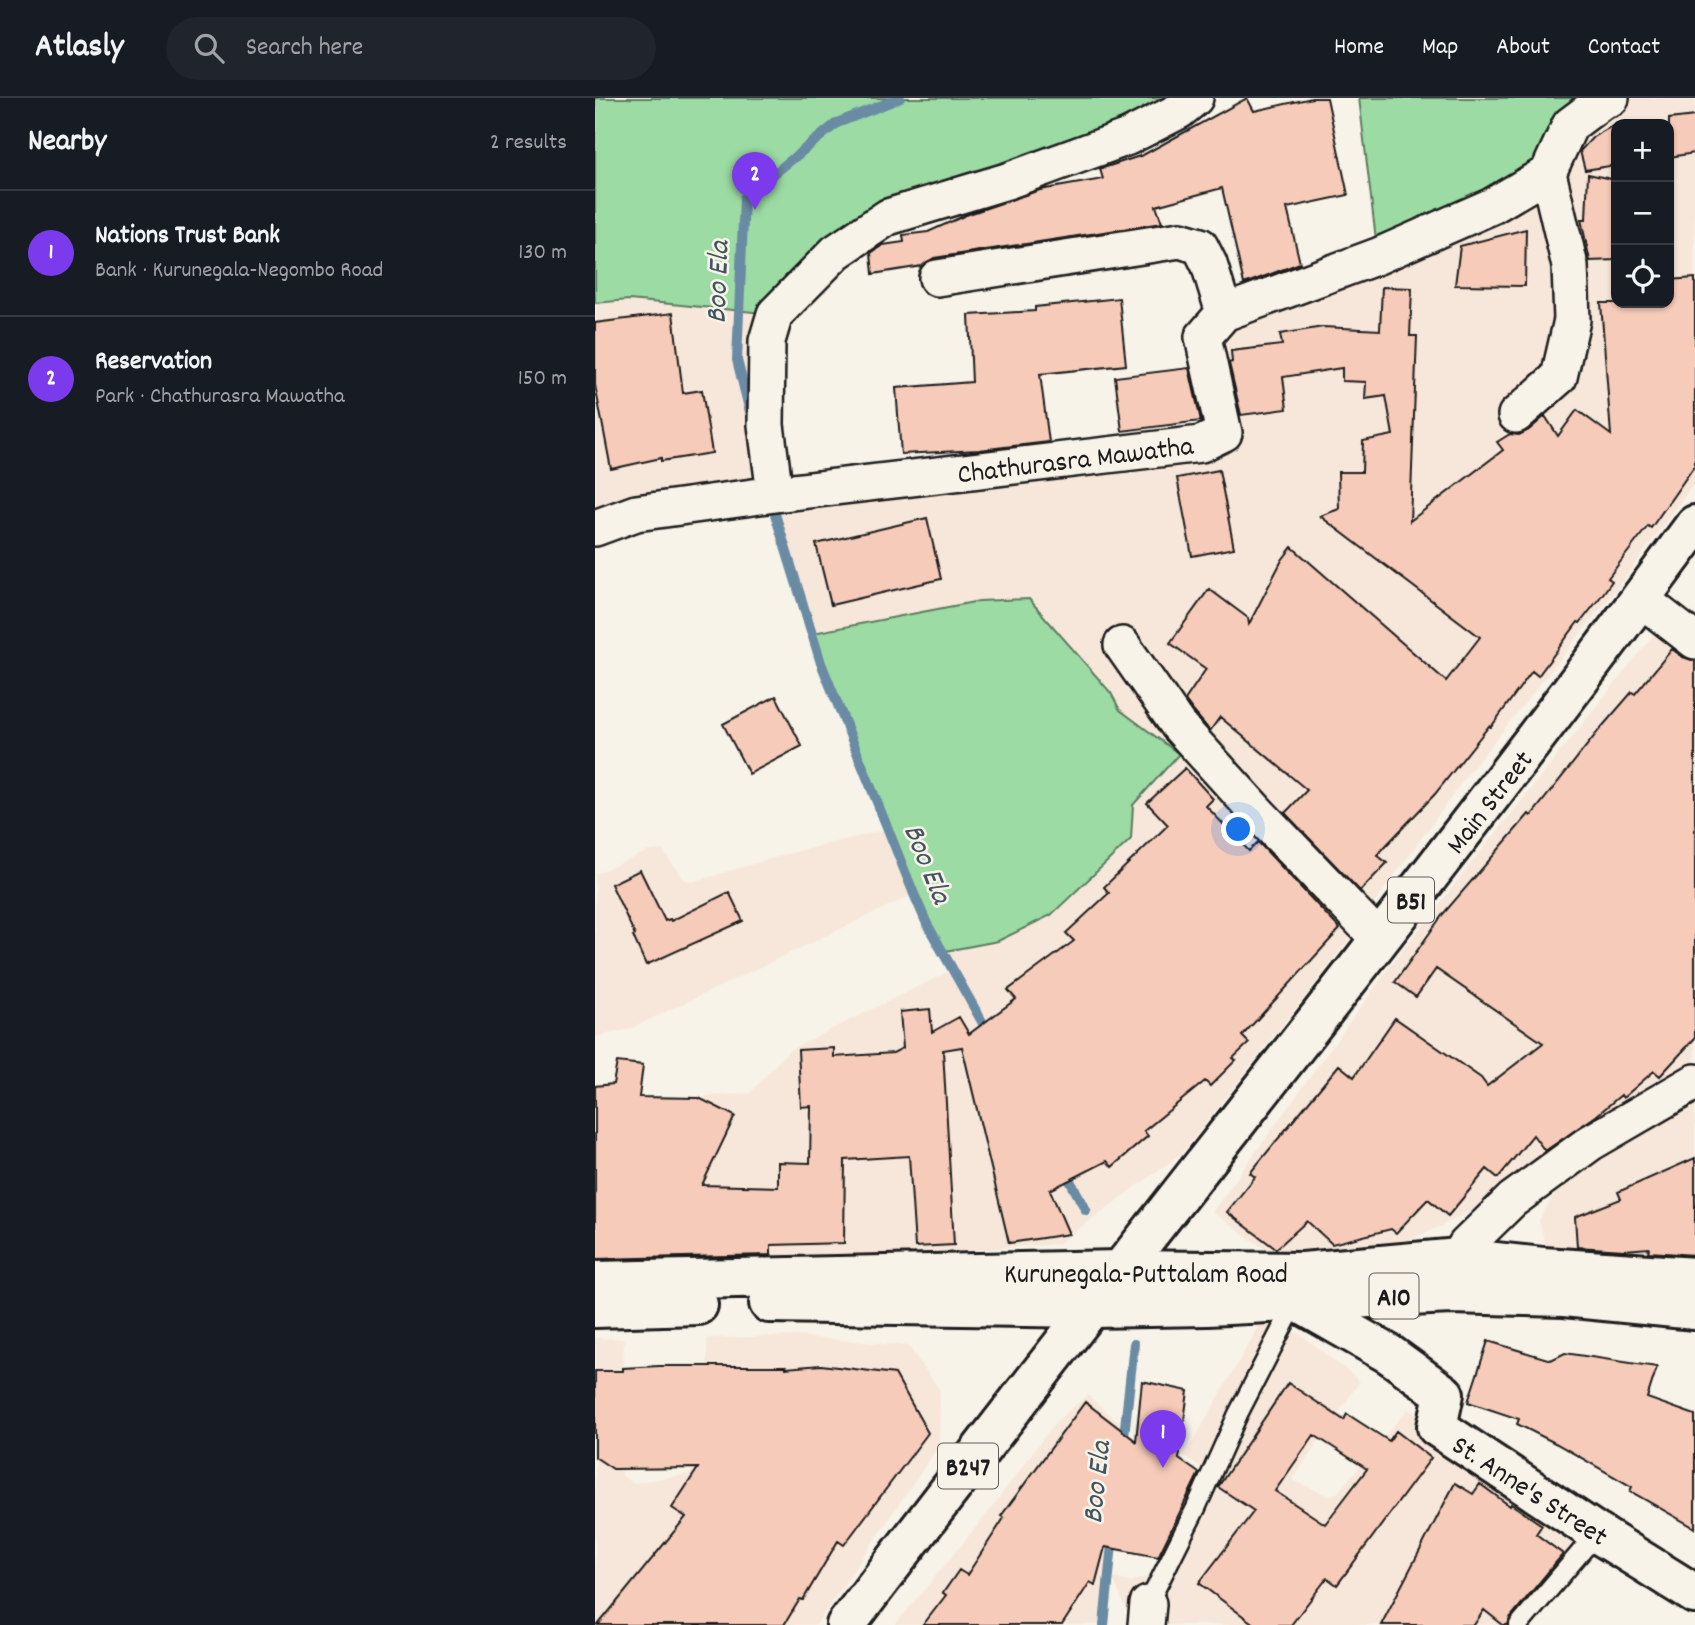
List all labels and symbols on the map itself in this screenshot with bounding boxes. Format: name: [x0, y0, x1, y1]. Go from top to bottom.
pin: 2: [732, 152, 778, 210]
water label: Boo Ela: [698, 238, 743, 324]
street label: Chathurasra Mawatha: [955, 429, 1197, 497]
street label: Main Street: [1439, 744, 1545, 864]
your location: [1221, 812, 1255, 846]
water label: Boo Ela: [889, 818, 961, 913]
road number: B51: [1388, 878, 1434, 922]
street label: Kurunegala-Puttalam Road: [1004, 1257, 1288, 1297]
road number: A10: [1369, 1274, 1419, 1318]
pin: 1: [1140, 1410, 1186, 1468]
street label: St. Anne's Street: [1442, 1428, 1614, 1559]
water label: Boo Ela: [1074, 1437, 1125, 1526]
road number: B247: [938, 1443, 998, 1488]

